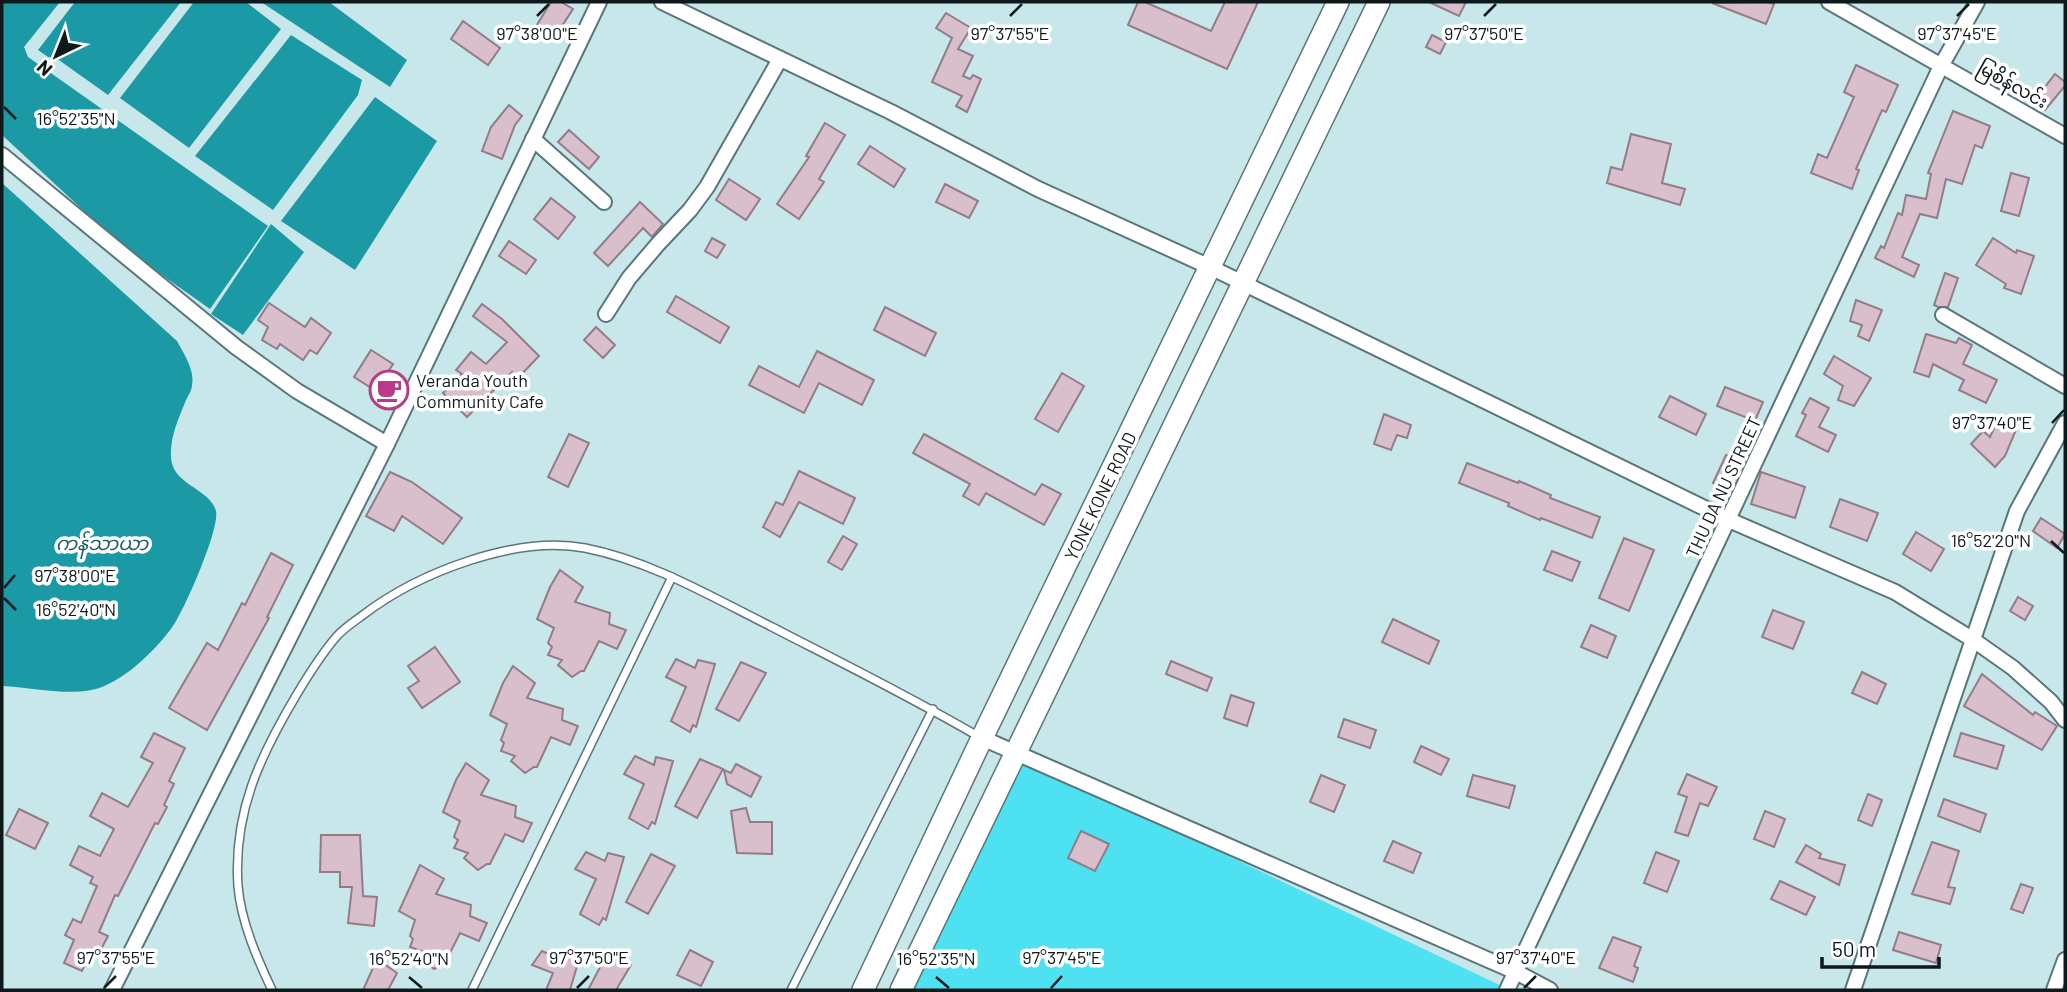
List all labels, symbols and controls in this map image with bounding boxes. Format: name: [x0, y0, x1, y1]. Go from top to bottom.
north arrow: [21, 21, 91, 91]
text: 97°38'00"E: [496, 22, 578, 44]
text: 97°37'55"E: [970, 22, 1050, 44]
text: 97°37'50"E: [1444, 22, 1524, 44]
text: 97°37'45"E: [1917, 22, 1997, 44]
street label: မြစိန်လင်း: [1972, 54, 2053, 117]
text: N: [32, 56, 57, 82]
text: 16°52'35"N: [36, 107, 116, 129]
cafe icon: Veranda Youth Community Cafe: [368, 369, 410, 411]
place label: Veranda Youth Community Cafe: [416, 369, 544, 412]
text: 97°37'40"E: [1952, 411, 2032, 433]
street label: THU DA NU STREET: [1681, 413, 1765, 561]
street label: YONE KONE ROAD: [1059, 428, 1141, 564]
text: 16°52'20"N: [1951, 529, 2031, 551]
water label: ကန်သာယာ: [56, 530, 149, 559]
text: 97°38'00"E: [34, 564, 116, 586]
text: 16°52'40"N: [36, 598, 116, 620]
scale bar: [1822, 926, 1939, 970]
text: 50 m: [1832, 936, 1876, 961]
text: 97°37'55"E: [76, 946, 156, 968]
text: 97°37'50"E: [549, 946, 629, 968]
text: 97°37'45"E: [1022, 946, 1102, 968]
text: 97°37'40"E: [1496, 946, 1576, 968]
text: 16°52'40"N: [369, 947, 449, 969]
text: 16°52'35"N: [896, 947, 976, 969]

